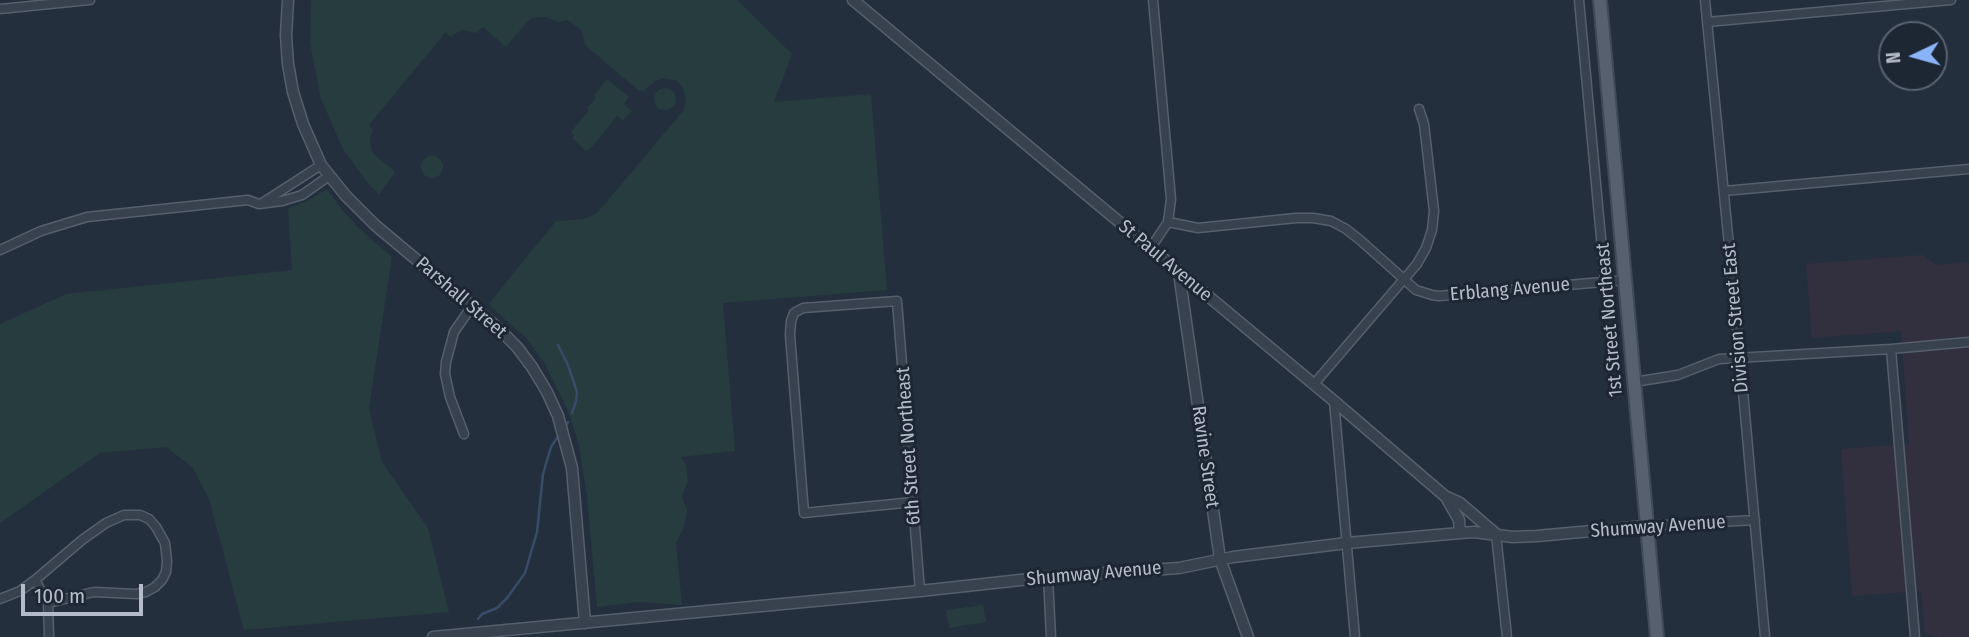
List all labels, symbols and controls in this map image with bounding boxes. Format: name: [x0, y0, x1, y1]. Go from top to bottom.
north arrow: [1878, 21, 1948, 91]
text: N: [1882, 51, 1906, 64]
street label: St Paul Avenue: [1114, 215, 1216, 307]
street label: 1st Street Northeast: [1592, 242, 1628, 398]
street label: Division Street East: [1718, 242, 1754, 394]
street label: Parshall Street: [411, 252, 511, 344]
street label: Erblang Avenue: [1449, 273, 1571, 307]
street label: 6th Street Northeast: [892, 366, 926, 526]
street label: Ravine Street: [1187, 404, 1223, 510]
street label: Shumway Avenue: [1590, 511, 1726, 543]
street label: Shumway Avenue: [1026, 557, 1162, 591]
scale bar: [24, 570, 147, 614]
text: 100 m: [34, 583, 85, 609]

